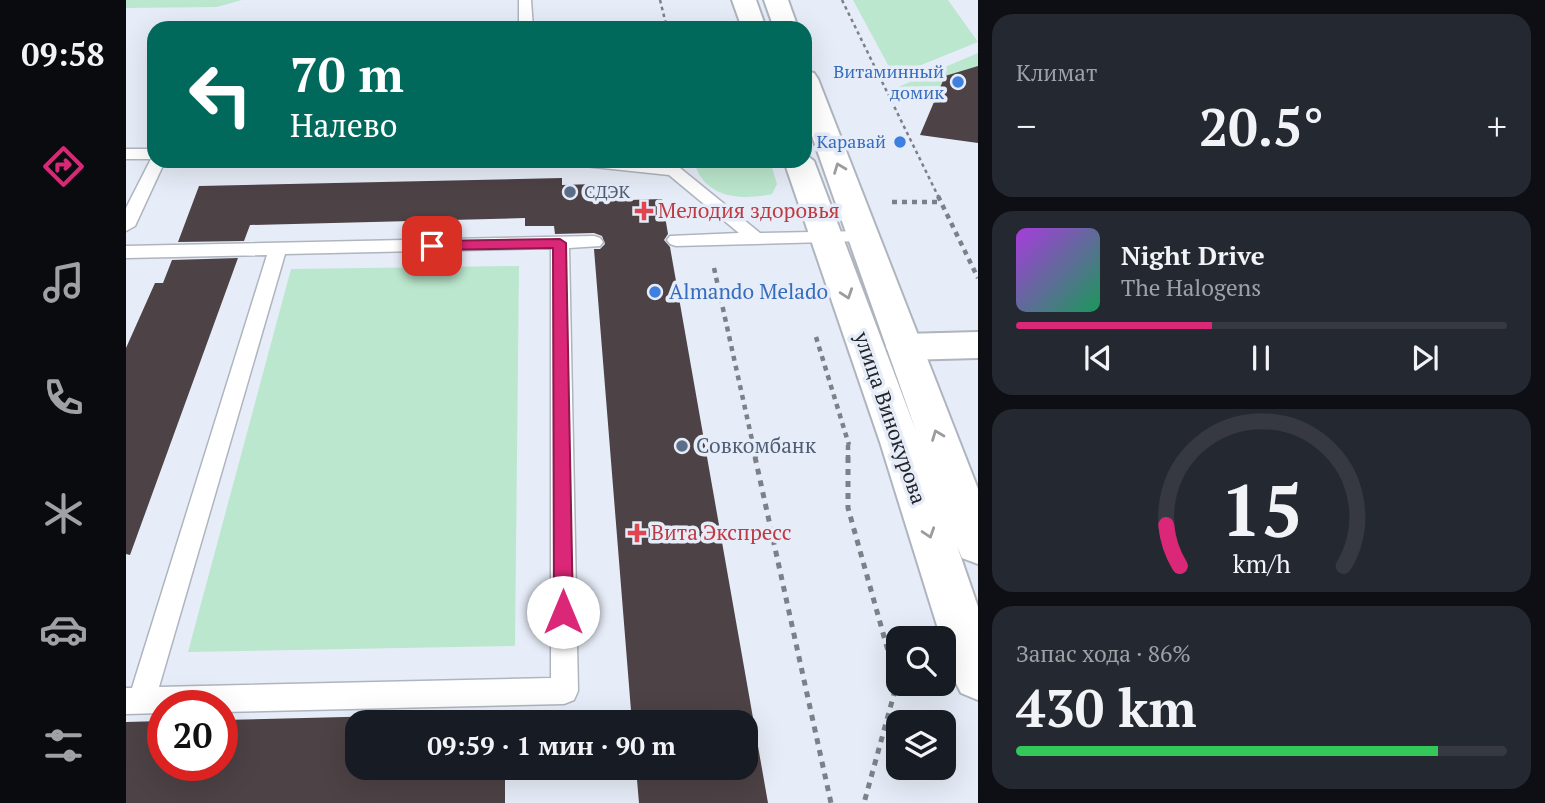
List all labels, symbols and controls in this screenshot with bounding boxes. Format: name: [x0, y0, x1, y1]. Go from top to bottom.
text: 09:58: [21, 33, 105, 75]
text: 70 m: [290, 41, 404, 106]
icon: left: [175, 49, 266, 140]
text: Климат: [1016, 57, 1097, 88]
place label: Витаминный домик: [833, 59, 944, 104]
marker: Витаминный домик: [950, 74, 966, 90]
text: 20.5°: [1199, 92, 1324, 161]
text: −: [1016, 101, 1036, 151]
text: +: [1487, 101, 1507, 151]
text: Налево: [290, 104, 398, 146]
place label: Каравай: [816, 129, 886, 153]
marker: Каравай: [892, 134, 908, 150]
icon: directions: [39, 142, 88, 191]
one-way arrow: [833, 162, 847, 174]
place label: СДЭК: [584, 179, 631, 203]
marker: СДЭК: [562, 184, 578, 200]
place label: Мелодия здоровья: [658, 196, 840, 224]
marker: Мелодия здоровья: [636, 203, 652, 219]
pin: [402, 216, 462, 276]
icon: arrive: [413, 227, 451, 265]
text: Night Drive: [1121, 238, 1265, 272]
icon: music: [39, 258, 88, 307]
text: The Halogens: [1121, 272, 1261, 303]
place label: Almando Melado: [669, 277, 828, 305]
marker: Almando Melado: [647, 284, 663, 300]
one-way arrow: [839, 288, 853, 300]
street label: улица Винокурова: [848, 327, 934, 508]
icon: previous: [1079, 339, 1117, 377]
icon: pause: [1242, 339, 1280, 377]
icon: next: [1406, 339, 1444, 377]
icon: phone: [39, 373, 88, 422]
one-way arrow: [932, 430, 946, 442]
place label: Совкомбанк: [696, 431, 817, 459]
marker: Совкомбанк: [674, 438, 690, 454]
text: 15: [1220, 461, 1303, 558]
icon: climate: [39, 489, 88, 538]
place label: Вита Экспресс: [651, 518, 792, 546]
marker: Вита Экспресс: [629, 525, 645, 541]
one-way arrow: [921, 526, 935, 538]
text: km/h: [1233, 547, 1291, 580]
position arrow: [526, 575, 600, 649]
icon: car: [39, 605, 88, 654]
map controls: [886, 626, 956, 780]
button: search: [886, 626, 956, 696]
text: Запас хода · 86%: [1016, 638, 1191, 669]
text: 430 km: [1016, 673, 1197, 742]
speed limit sign: 20: [147, 690, 238, 781]
button: layers: [886, 710, 956, 780]
icon: filters: [39, 721, 88, 770]
text: 09:59 · 1 мин · 90 m: [427, 728, 676, 762]

